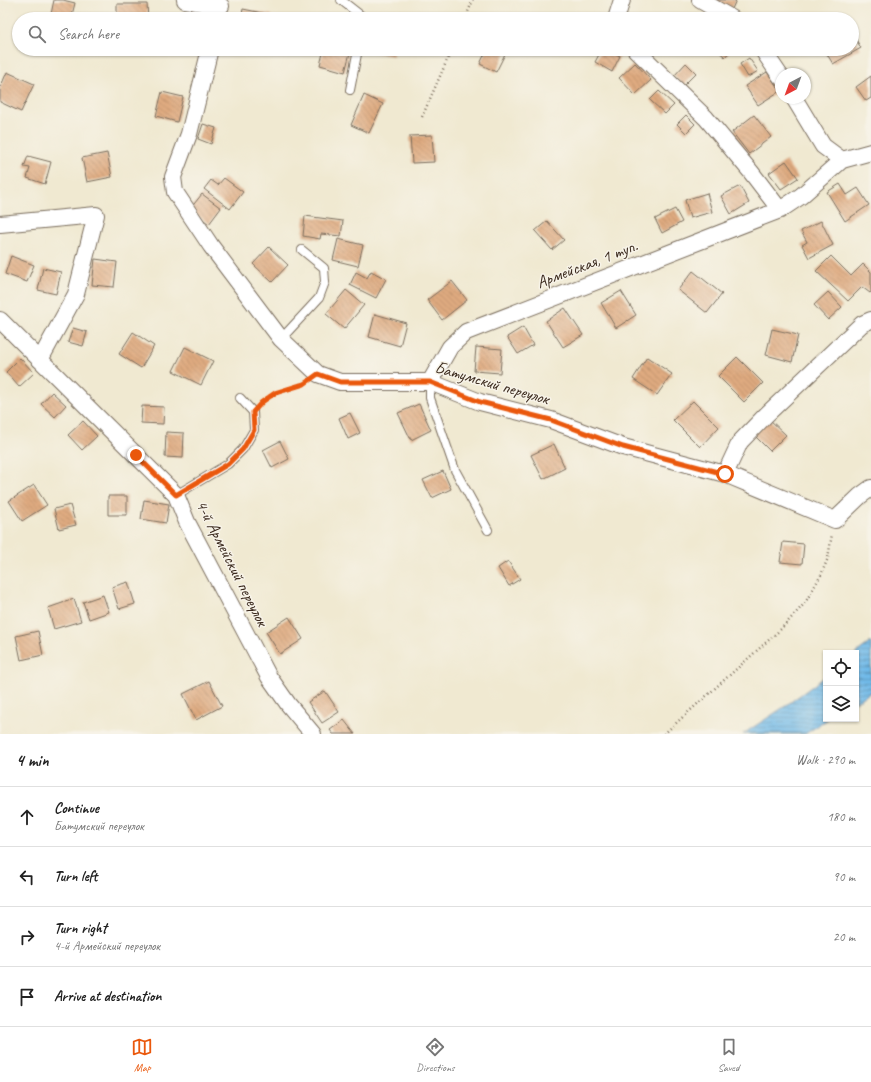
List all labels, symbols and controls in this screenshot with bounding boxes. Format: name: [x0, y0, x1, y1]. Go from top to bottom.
search box: [12, 12, 859, 56]
icon: search: [26, 23, 48, 45]
text: Search here: [58, 25, 119, 44]
north arrow: [775, 68, 811, 104]
street label: Армейская, 1 туп.: [534, 235, 641, 293]
street label: Батумский переулок: [433, 357, 553, 410]
route end: [127, 446, 145, 464]
route start: [716, 465, 734, 483]
street label: 4-й Армейский переулок: [191, 496, 274, 631]
map controls: [823, 650, 859, 722]
button: locate: [823, 650, 859, 686]
button: layers: [823, 686, 859, 722]
text: 4 min: [16, 750, 49, 771]
text: Walk · 290 m: [796, 752, 855, 768]
text: Continue: [54, 799, 99, 818]
icon: ahead: [16, 806, 38, 828]
text: 180 m: [827, 809, 855, 825]
text: Батумский переулок: [54, 818, 144, 834]
icon: left: [16, 866, 38, 888]
text: Turn left: [54, 867, 97, 886]
text: 90 m: [833, 869, 855, 885]
text: Turn right: [54, 919, 107, 938]
icon: right: [16, 926, 38, 948]
text: 20 m: [833, 929, 855, 945]
text: 4-й Армейский переулок: [54, 938, 160, 954]
icon: arrive: [16, 986, 38, 1008]
text: Arrive at destination: [54, 987, 161, 1006]
tab: Map: [131, 1036, 153, 1074]
tab: Directions: [416, 1036, 455, 1074]
tab: Saved: [718, 1036, 740, 1074]

